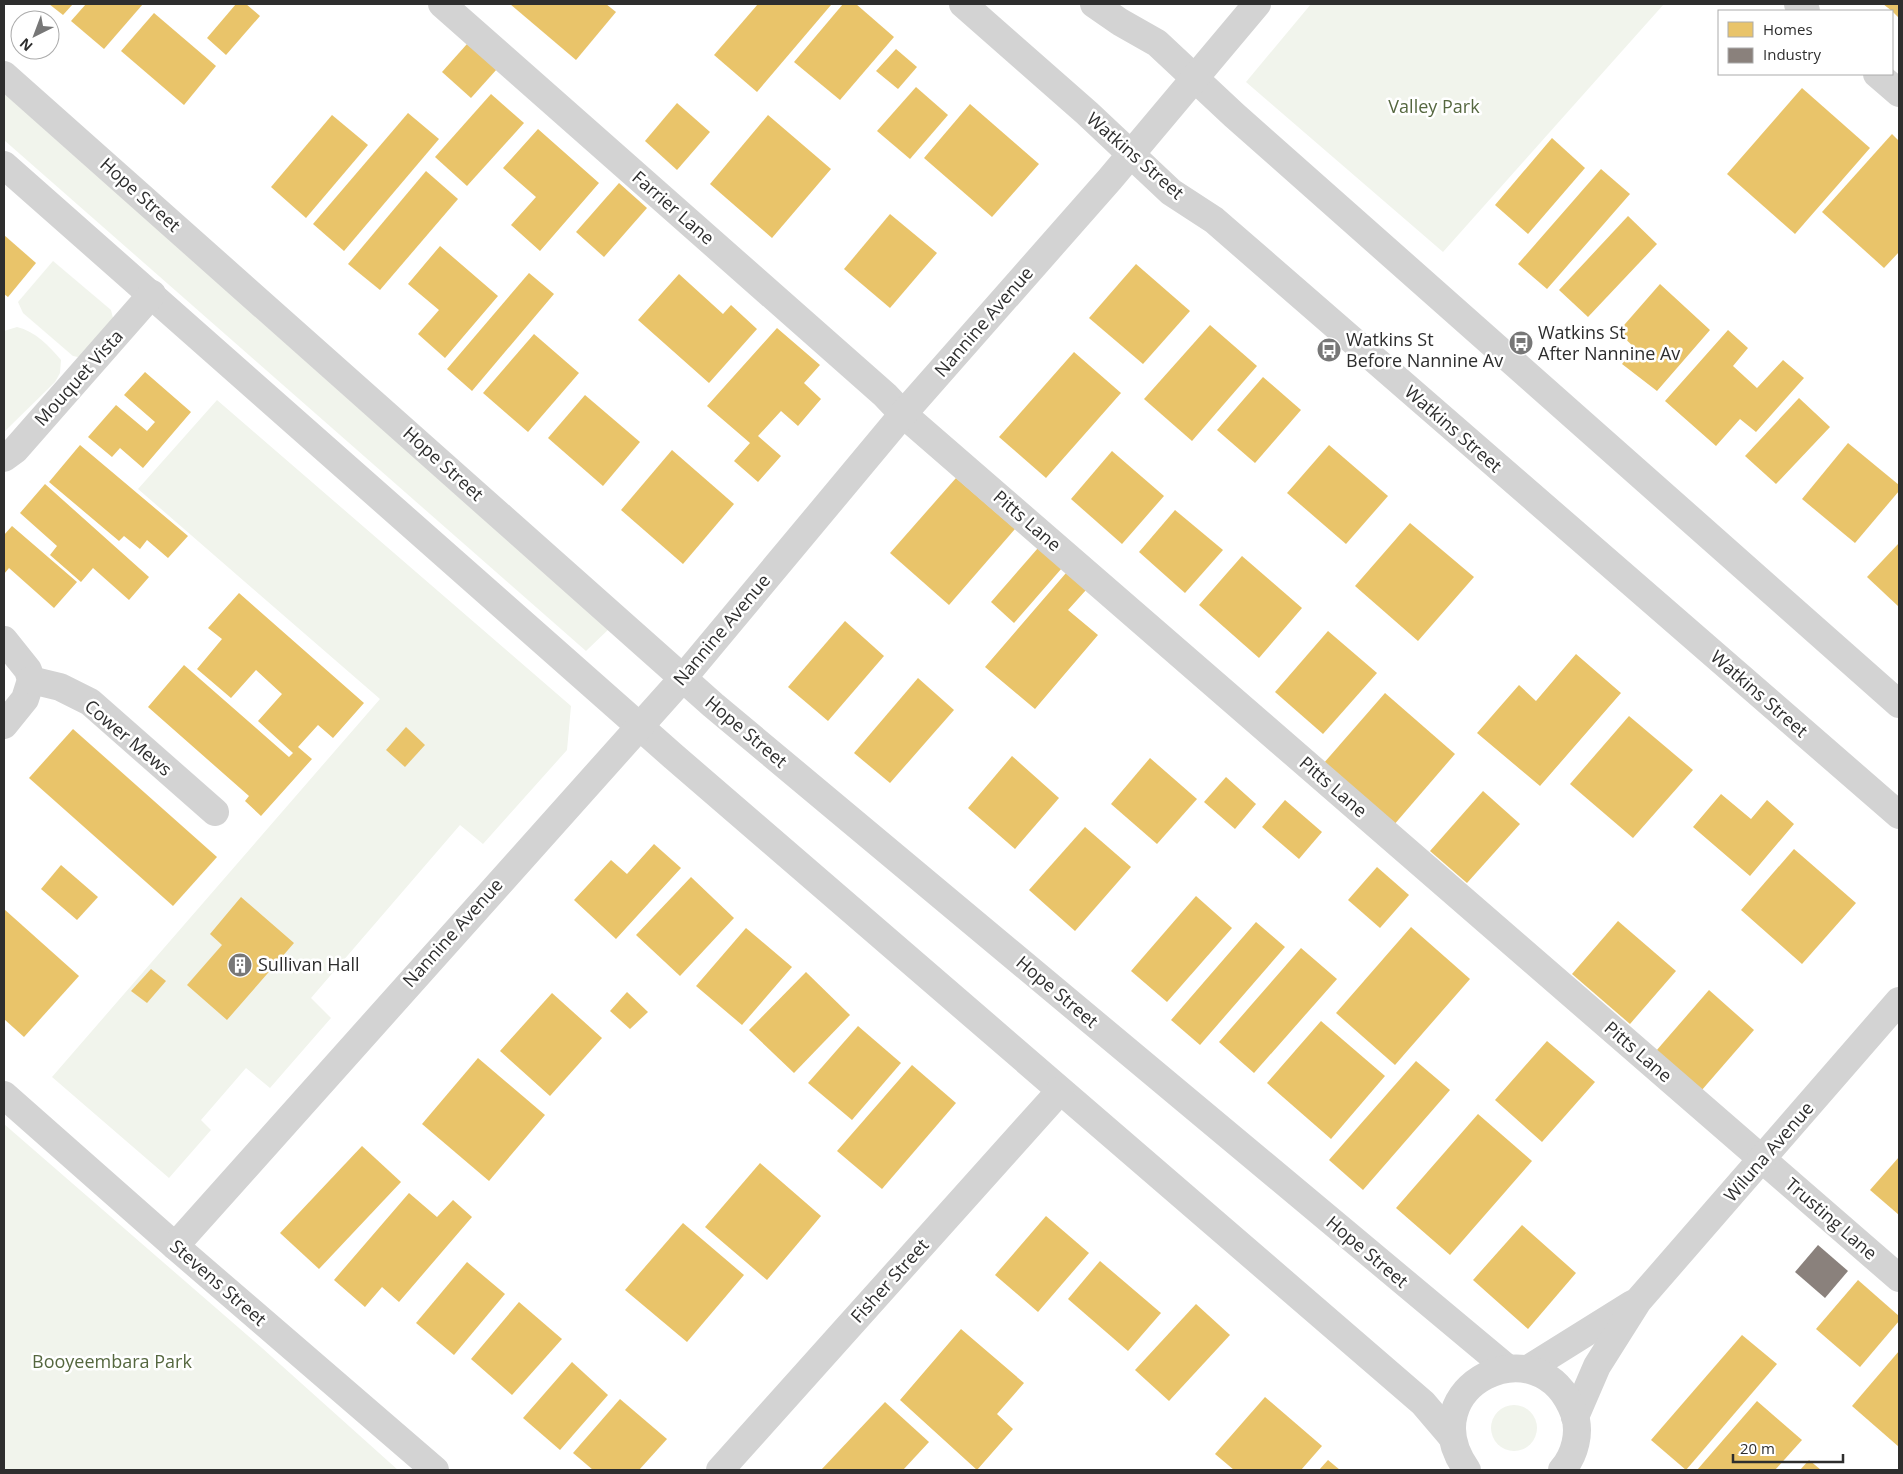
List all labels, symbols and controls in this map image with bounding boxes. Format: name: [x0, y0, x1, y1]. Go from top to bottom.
north arrow: [10, 10, 60, 60]
legend: [1718, 10, 1893, 75]
text: Homes: [1763, 19, 1813, 39]
text: N: [15, 34, 37, 56]
text: Industry: [1763, 44, 1821, 64]
park label: Valley Park: [1388, 94, 1480, 118]
street label: Watkins Street: [1082, 106, 1189, 204]
street label: Hope Street: [95, 152, 186, 237]
street label: Farrier Lane: [628, 165, 720, 250]
street label: Nannine Avenue: [929, 261, 1038, 382]
place label: Watkins St After Nannine Av: [1538, 320, 1680, 365]
street label: Mouquet Vista: [29, 324, 128, 431]
place label: Watkins St Before Nannine Av: [1346, 327, 1503, 372]
bus stop icon: Watkins St After Nannine Av: [1508, 330, 1534, 356]
bus stop icon: Watkins St Before Nannine Av: [1316, 337, 1342, 363]
street label: Watkins Street: [1400, 379, 1507, 477]
street label: Hope Street: [398, 421, 489, 506]
street label: Pitts Lane: [989, 484, 1066, 556]
street label: Nannine Avenue: [667, 569, 775, 690]
street label: Watkins Street: [1706, 644, 1813, 742]
street label: Hope Street: [701, 690, 793, 773]
street label: Cower Mews: [80, 694, 177, 781]
street label: Pitts Lane: [1295, 750, 1372, 822]
street label: Nannine Avenue: [397, 873, 508, 992]
street label: Hope Street: [1012, 950, 1104, 1033]
building icon: Sullivan Hall: [227, 952, 253, 978]
place label: Sullivan Hall: [258, 952, 360, 976]
street label: Pitts Lane: [1600, 1015, 1677, 1087]
street label: Wiluna Avenue: [1718, 1096, 1818, 1206]
street label: Trusting Lane: [1781, 1172, 1883, 1265]
street label: Hope Street: [1322, 1210, 1414, 1293]
street label: Fisher Street: [845, 1233, 934, 1328]
street label: Stevens Street: [165, 1234, 272, 1331]
park label: Booyeembara Park: [32, 1349, 192, 1373]
scale bar: [1733, 1432, 1843, 1464]
text: 20 m: [1740, 1438, 1775, 1458]

